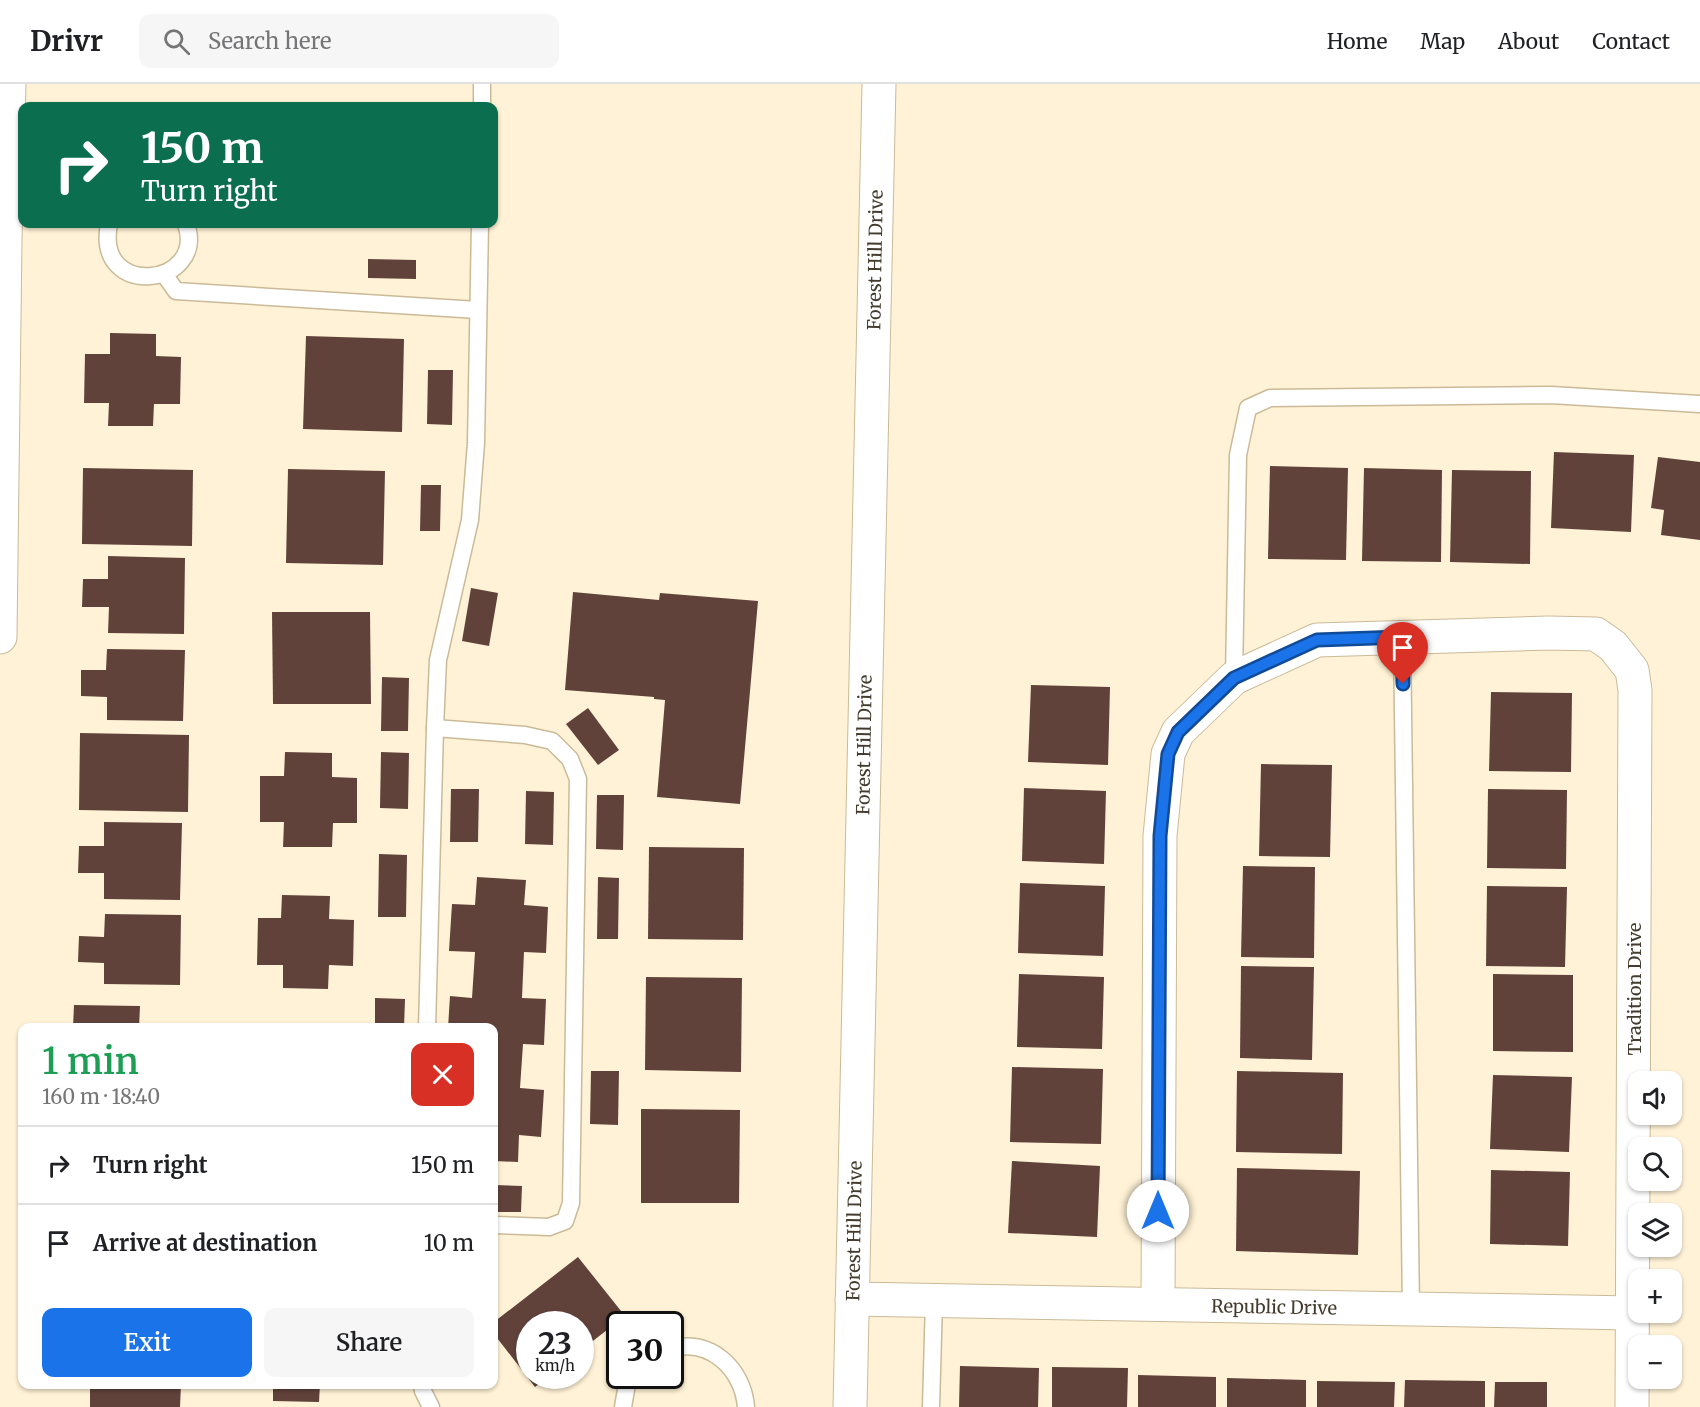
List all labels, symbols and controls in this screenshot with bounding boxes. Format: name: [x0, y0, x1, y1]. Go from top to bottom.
search box: [139, 14, 559, 68]
text: Drivr: [30, 23, 103, 59]
icon: search: [160, 25, 193, 58]
text: Search here: [208, 27, 331, 55]
text: Home: [1327, 28, 1387, 55]
text: Map: [1420, 28, 1465, 55]
text: About: [1498, 28, 1559, 55]
text: Contact: [1592, 28, 1670, 55]
text: 150 m: [141, 122, 263, 174]
icon: right: [42, 126, 120, 204]
text: Turn right: [141, 174, 278, 208]
street label: Forest Hill Drive: [862, 190, 888, 330]
pin: [1377, 622, 1428, 684]
icon: arrive: [1386, 631, 1419, 664]
street label: Forest Hill Drive: [851, 675, 877, 815]
street label: Tradition Drive: [1623, 923, 1646, 1055]
text: 1 min: [42, 1039, 139, 1084]
button: close: [411, 1043, 474, 1106]
map controls: [1628, 1071, 1682, 1389]
button: sound: [1628, 1071, 1682, 1125]
text: 160 m · 18:40: [42, 1084, 160, 1109]
button: search: [1628, 1137, 1682, 1191]
icon: right: [42, 1149, 75, 1182]
text: Turn right: [93, 1151, 207, 1179]
text: 150 m: [411, 1151, 474, 1179]
street label: Forest Hill Drive: [841, 1161, 867, 1301]
position arrow: [1126, 1179, 1190, 1243]
button: layers: [1628, 1203, 1682, 1257]
icon: arrive: [42, 1227, 75, 1260]
text: Arrive at destination: [93, 1229, 317, 1257]
text: 10 m: [424, 1229, 474, 1257]
button: +: [1628, 1269, 1682, 1323]
street label: Republic Drive: [1211, 1294, 1337, 1320]
button: Exit: [42, 1308, 252, 1377]
button: Share: [264, 1308, 474, 1377]
speed limit sign: 30: [606, 1311, 684, 1389]
text: 23: [538, 1324, 572, 1362]
button: −: [1628, 1335, 1682, 1389]
text: km/h: [535, 1356, 575, 1375]

